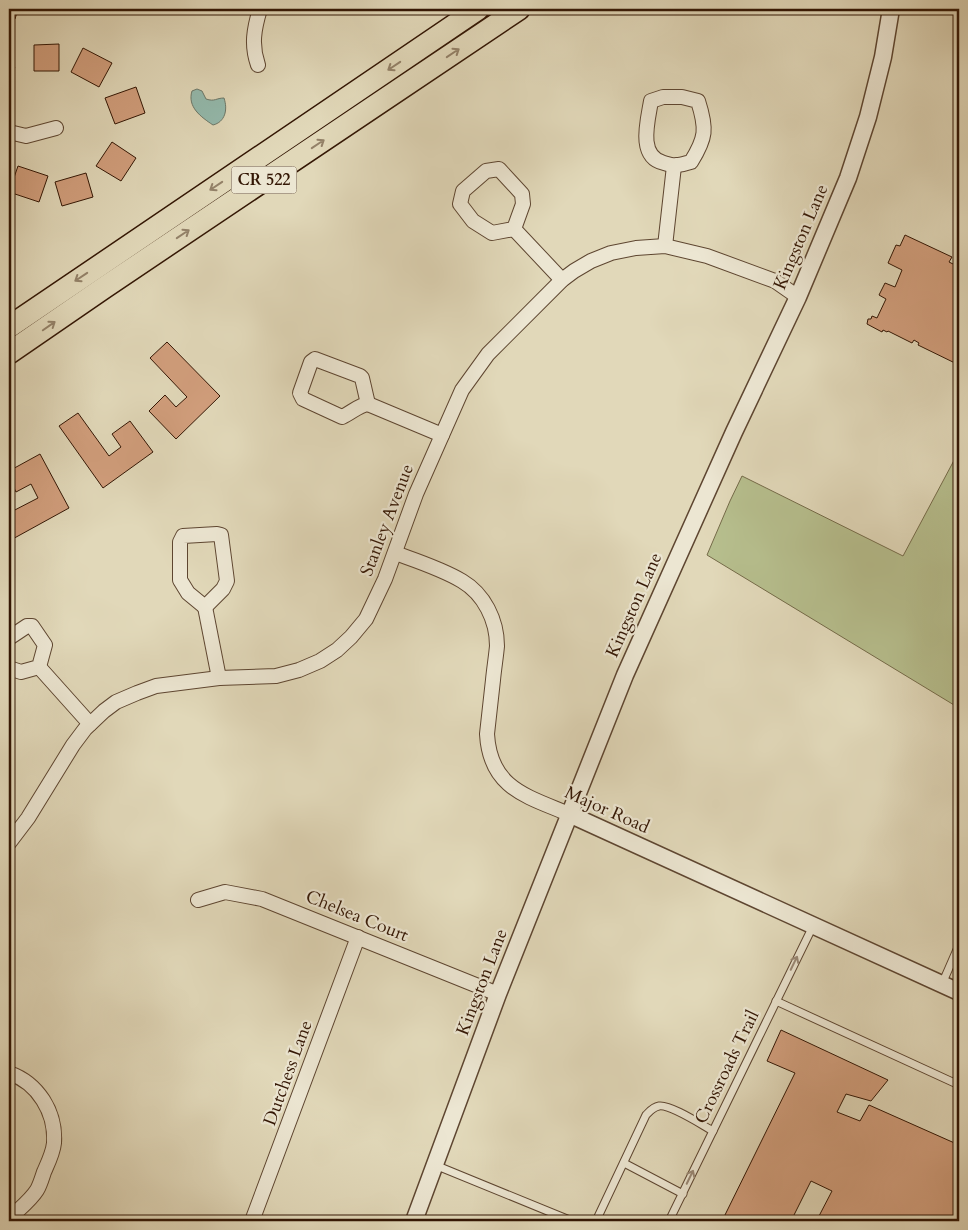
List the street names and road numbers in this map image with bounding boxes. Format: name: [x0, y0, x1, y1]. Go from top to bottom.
road number: CR 522: [232, 166, 296, 194]
street label: Kingston Lane: [768, 180, 834, 294]
street label: Stanley Avenue: [354, 460, 420, 580]
street label: Kingston Lane: [600, 549, 668, 661]
street label: Major Road: [561, 780, 654, 840]
street label: Chelsea Court: [302, 884, 412, 948]
street label: Kingston Lane: [450, 925, 514, 1039]
street label: Crossroads Trail: [689, 1006, 766, 1128]
street label: Dutchess Lane: [257, 1017, 319, 1129]

